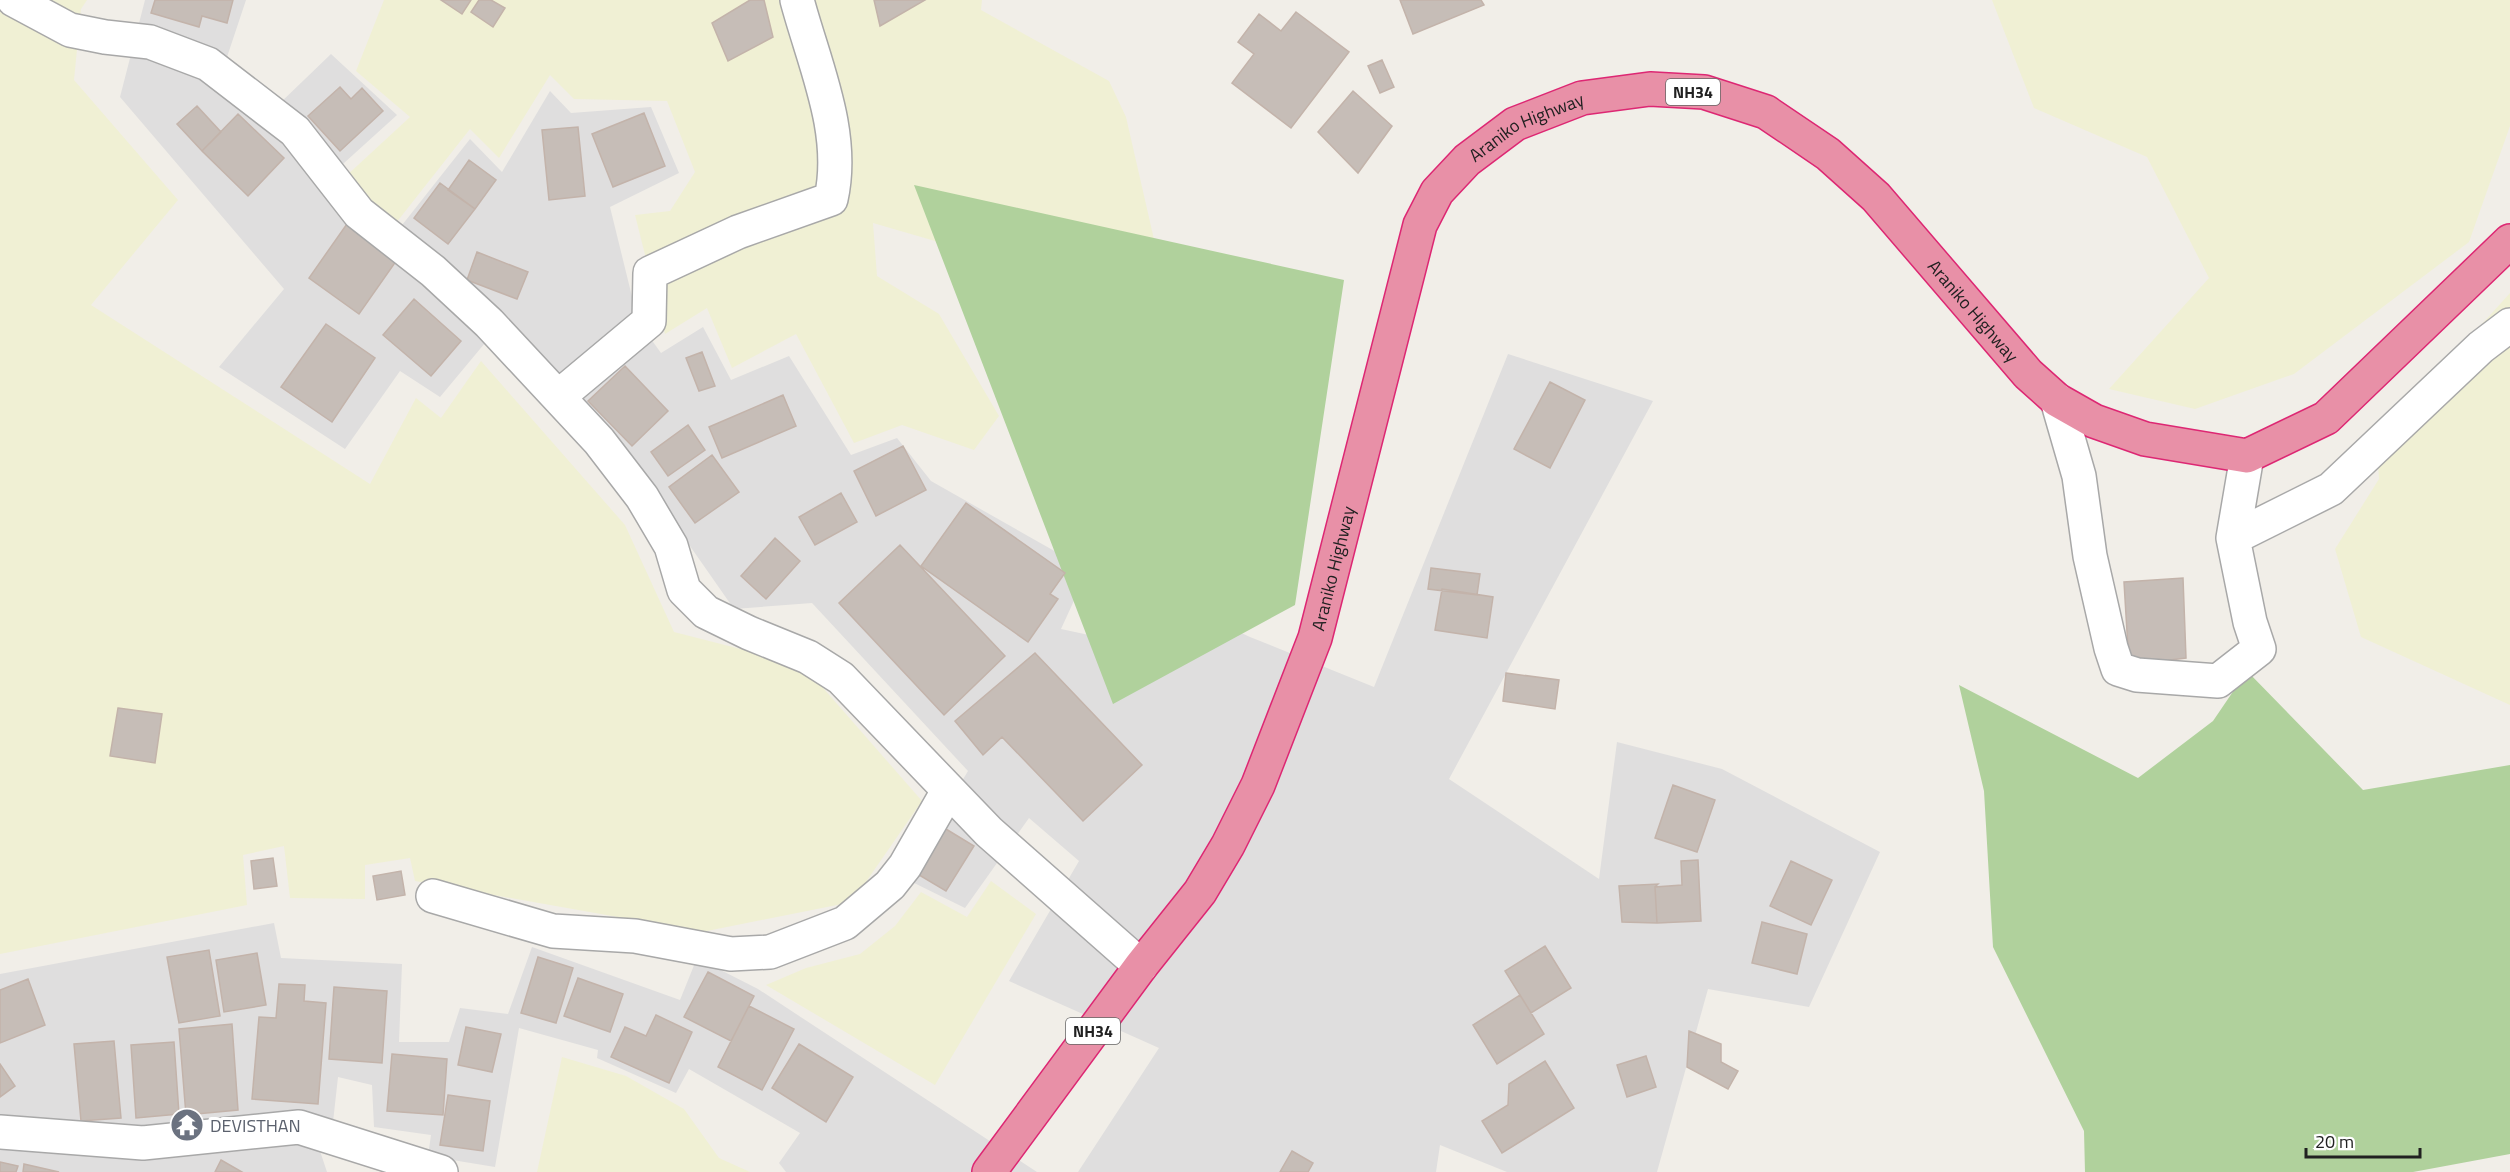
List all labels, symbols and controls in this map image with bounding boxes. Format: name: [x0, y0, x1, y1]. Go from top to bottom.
road number: NH34: [1666, 79, 1720, 105]
street label: Araniko Highway: [1463, 85, 1588, 168]
street label: Araniko Highway: [1922, 253, 2026, 368]
street label: Araniko Highway: [1304, 503, 1362, 634]
road number: NH34: [1066, 1018, 1120, 1044]
temple icon: DEVISTHAN: [169, 1107, 205, 1143]
place label: DEVISTHAN: [210, 1112, 301, 1139]
scale bar: [2306, 1121, 2420, 1159]
text: 20 m: [2315, 1128, 2354, 1155]

